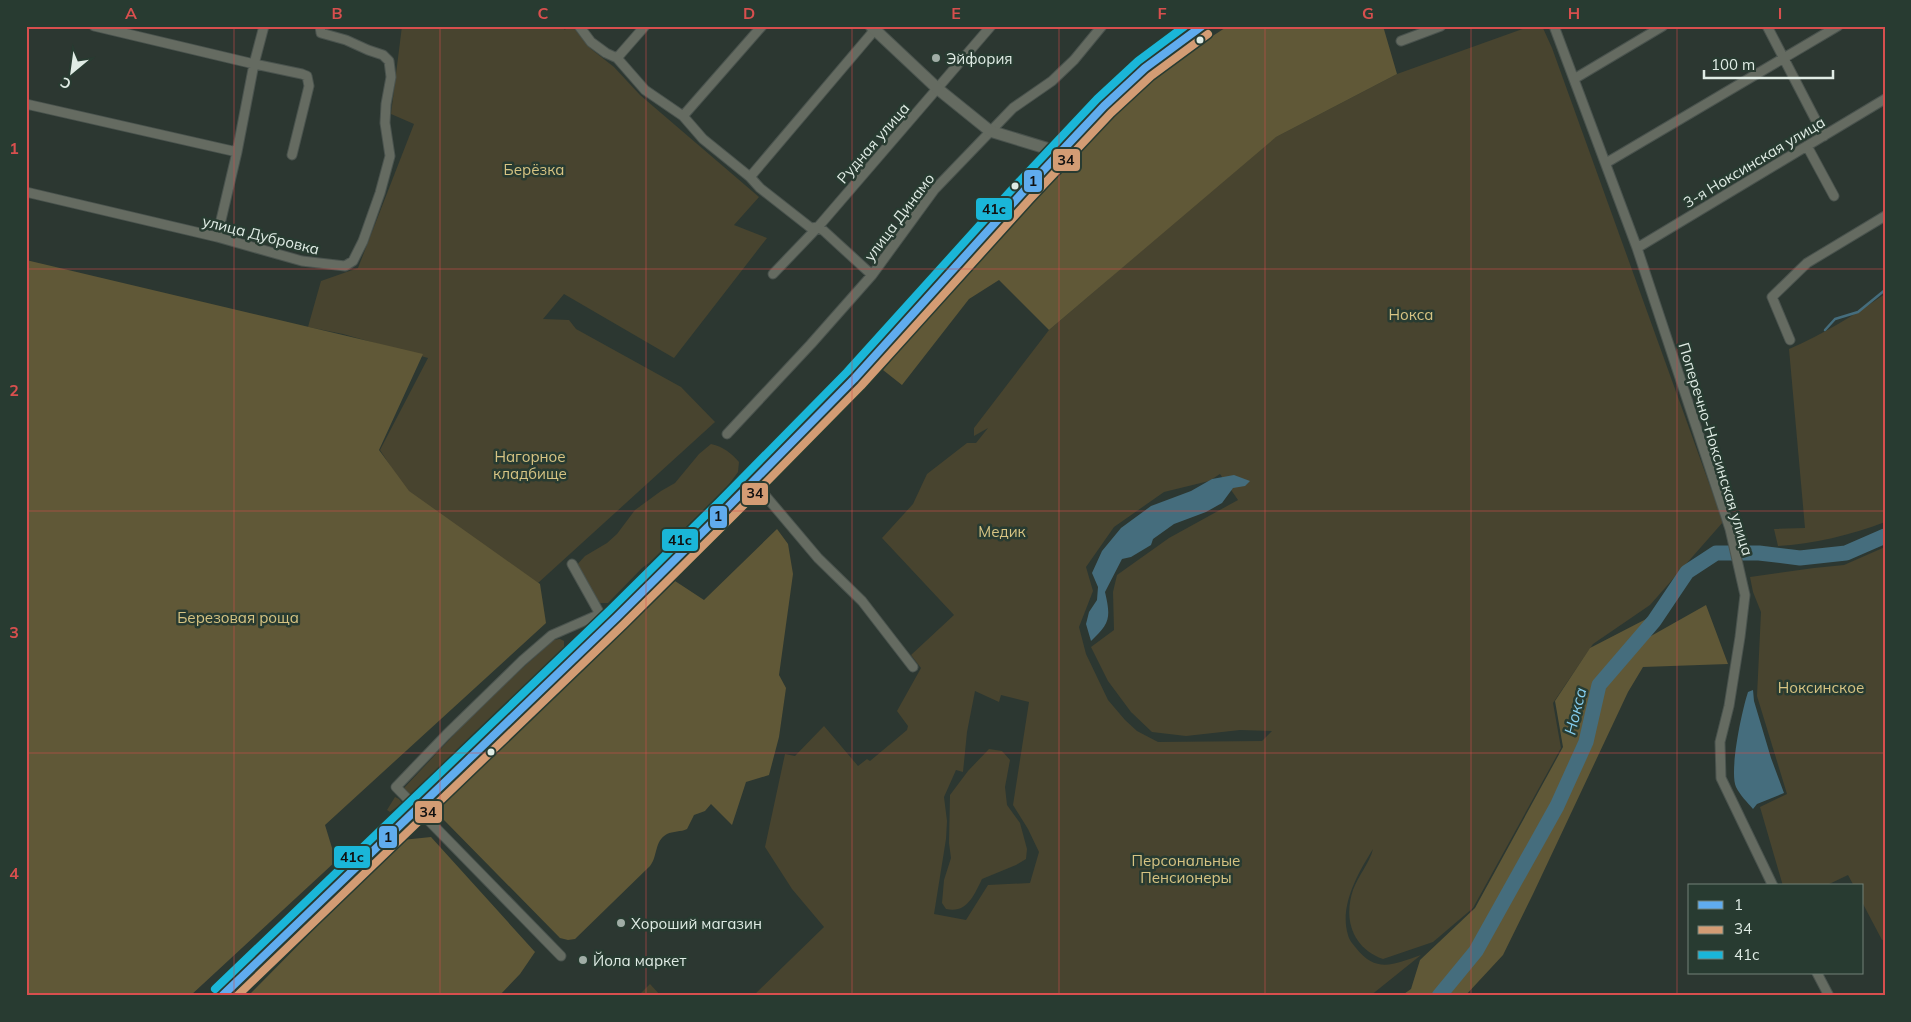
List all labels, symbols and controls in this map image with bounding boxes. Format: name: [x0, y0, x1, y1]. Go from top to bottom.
text: A: [125, 3, 137, 23]
text: B: [331, 3, 343, 23]
text: C: [538, 3, 549, 23]
text: D: [743, 3, 755, 23]
text: E: [951, 3, 961, 23]
text: F: [1157, 3, 1167, 23]
text: G: [1362, 3, 1374, 23]
text: H: [1568, 3, 1580, 23]
text: I: [1778, 3, 1782, 23]
unlabelled marker: [1195, 35, 1205, 45]
north arrow: [48, 48, 98, 98]
scale bar: [1704, 48, 1832, 80]
place label: Эйфория: [946, 49, 1013, 68]
marker: Эйфория: [930, 52, 942, 64]
text: 100 m: [1711, 55, 1755, 74]
text: С: [57, 73, 74, 94]
street label: Рудная улица: [833, 99, 913, 187]
street label: 3-я Ноксинская улица: [1680, 112, 1828, 212]
text: 1: [9, 138, 19, 158]
line badge: 34: [1052, 148, 1081, 172]
text: 34: [1058, 151, 1075, 169]
park label: Берёзка: [504, 160, 564, 179]
street label: улица Динамо: [860, 169, 938, 265]
line badge: 1: [1023, 169, 1043, 193]
text: 1: [1029, 172, 1037, 190]
unlabelled marker: [1010, 181, 1020, 191]
line badge: 41с: [975, 197, 1013, 221]
text: 41с: [982, 200, 1006, 218]
street label: улица Дубровка: [201, 211, 321, 259]
park label: Нокса: [1388, 305, 1434, 324]
street label: Поперечно-Ноксинская улица: [1674, 340, 1758, 558]
text: 2: [9, 380, 19, 400]
park label: Нагорное кладбище: [493, 447, 567, 483]
line badge: 34: [741, 482, 769, 506]
text: 34: [747, 484, 764, 502]
line badge: 1: [709, 505, 728, 529]
text: 1: [714, 507, 722, 525]
park label: Медик: [978, 522, 1027, 541]
line badge: 41с: [661, 528, 699, 552]
text: 41с: [668, 531, 692, 549]
park label: Березовая роща: [177, 608, 299, 627]
text: 3: [9, 622, 19, 642]
park label: Ноксинское: [1778, 678, 1864, 697]
water label: Нокса: [1559, 685, 1591, 737]
unlabelled marker: [486, 747, 496, 757]
line badge: 34: [414, 800, 443, 824]
text: 34: [420, 803, 437, 821]
line badge: 1: [378, 825, 398, 849]
text: 1: [384, 828, 392, 846]
line badge: 41с: [333, 845, 371, 869]
text: 41с: [340, 848, 364, 866]
park label: Персональные Пенсионеры: [1132, 851, 1240, 887]
text: 4: [9, 863, 19, 883]
legend: [1688, 884, 1864, 974]
text: 1: [1734, 895, 1743, 914]
place label: Хороший магазин: [631, 914, 762, 933]
marker: Хороший магазин: [615, 917, 627, 929]
text: 34: [1734, 919, 1752, 938]
text: 41с: [1734, 945, 1760, 964]
place label: Йола маркет: [593, 951, 686, 970]
marker: Йола маркет: [577, 954, 589, 966]

